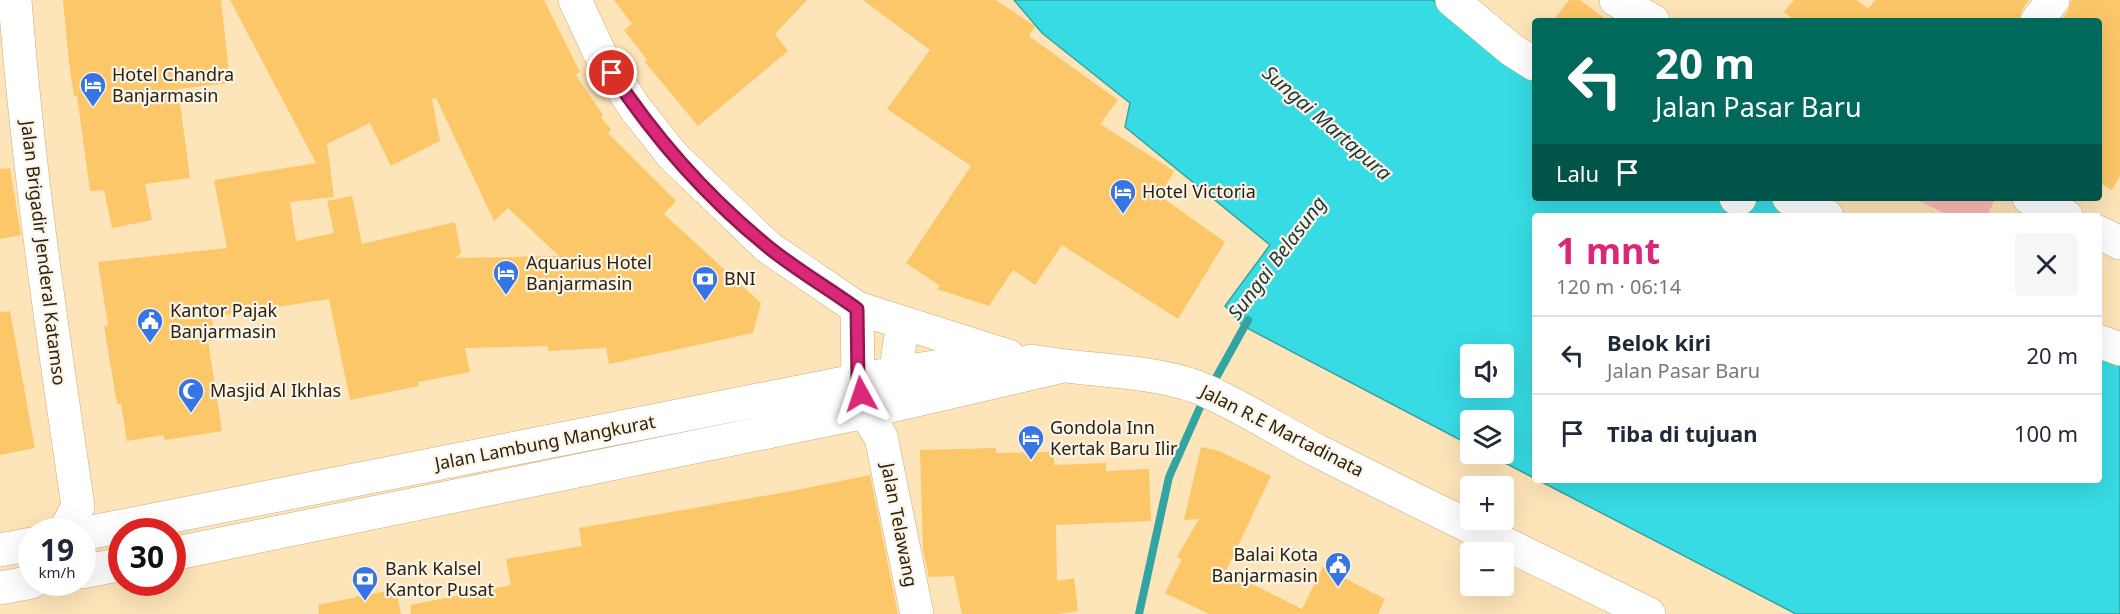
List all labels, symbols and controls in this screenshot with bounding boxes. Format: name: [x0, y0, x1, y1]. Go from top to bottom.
text: 20 m: [1655, 34, 1755, 91]
icon: left: [1556, 42, 1634, 120]
pin: [586, 47, 637, 98]
icon: arrive: [595, 56, 628, 89]
water label: Sungai Martapura: [1257, 59, 1398, 186]
place label: Hotel Chandra Banjarmasin: [112, 62, 234, 107]
hotel icon: Hotel Chandra Banjarmasin: [78, 70, 108, 108]
text: Jalan Pasar Baru: [1655, 88, 1862, 125]
street label: Jalan Brigadir Jenderal Katamso: [16, 117, 72, 387]
icon: arrive: [1611, 156, 1644, 189]
text: Lalu: [1556, 158, 1599, 188]
hotel icon: Hotel Victoria: [1108, 177, 1138, 215]
place label: Hotel Victoria: [1142, 179, 1256, 203]
water label: Sungai Belasung: [1221, 190, 1332, 325]
text: 1 mnt: [1556, 226, 1660, 275]
button: close: [2015, 233, 2078, 296]
place label: Aquarius Hotel Banjarmasin: [526, 250, 652, 295]
hotel icon: Aquarius Hotel Banjarmasin: [491, 258, 521, 296]
bank icon: BNI: [690, 264, 720, 302]
place label: BNI: [724, 266, 755, 290]
text: 120 m · 06:14: [1556, 273, 1681, 300]
place label: Kantor Pajak Banjarmasin: [170, 298, 278, 343]
public building icon: Kantor Pajak Banjarmasin: [135, 306, 165, 344]
text: Belok kiri: [1607, 327, 1711, 357]
icon: left: [1556, 339, 1589, 372]
text: 20 m: [2027, 340, 2078, 370]
map controls: [1460, 344, 1514, 596]
button: sound: [1460, 344, 1514, 398]
text: Jalan Pasar Baru: [1607, 357, 1760, 384]
position arrow: [829, 362, 893, 426]
mosque icon: Masjid Al Ikhlas: [176, 376, 206, 414]
place label: Masjid Al Ikhlas: [210, 378, 341, 402]
street label: Jalan R.E Martadinata: [1195, 378, 1368, 482]
street label: Jalan Lambung Mangkurat: [431, 409, 658, 476]
button: layers: [1460, 410, 1514, 464]
place label: Gondola Inn Kertak Baru Ilir: [1050, 415, 1178, 460]
icon: arrive: [1556, 417, 1589, 450]
text: Tiba di tujuan: [1607, 418, 1757, 448]
text: 100 m: [2014, 418, 2078, 448]
hotel icon: Gondola Inn Kertak Baru Ilir: [1016, 423, 1046, 461]
street label: Jalan Telawang: [876, 459, 924, 589]
button: +: [1460, 476, 1514, 530]
speed limit sign: 30: [108, 518, 186, 596]
text: 19: [40, 529, 74, 570]
place label: Balai Kota Banjarmasin: [1212, 542, 1318, 587]
button: −: [1460, 542, 1514, 596]
public building icon: Balai Kota Banjarmasin: [1323, 550, 1353, 588]
place label: Bank Kalsel Kantor Pusat: [385, 556, 495, 601]
text: km/h: [39, 562, 75, 582]
bank icon: Bank Kalsel Kantor Pusat: [350, 564, 380, 602]

